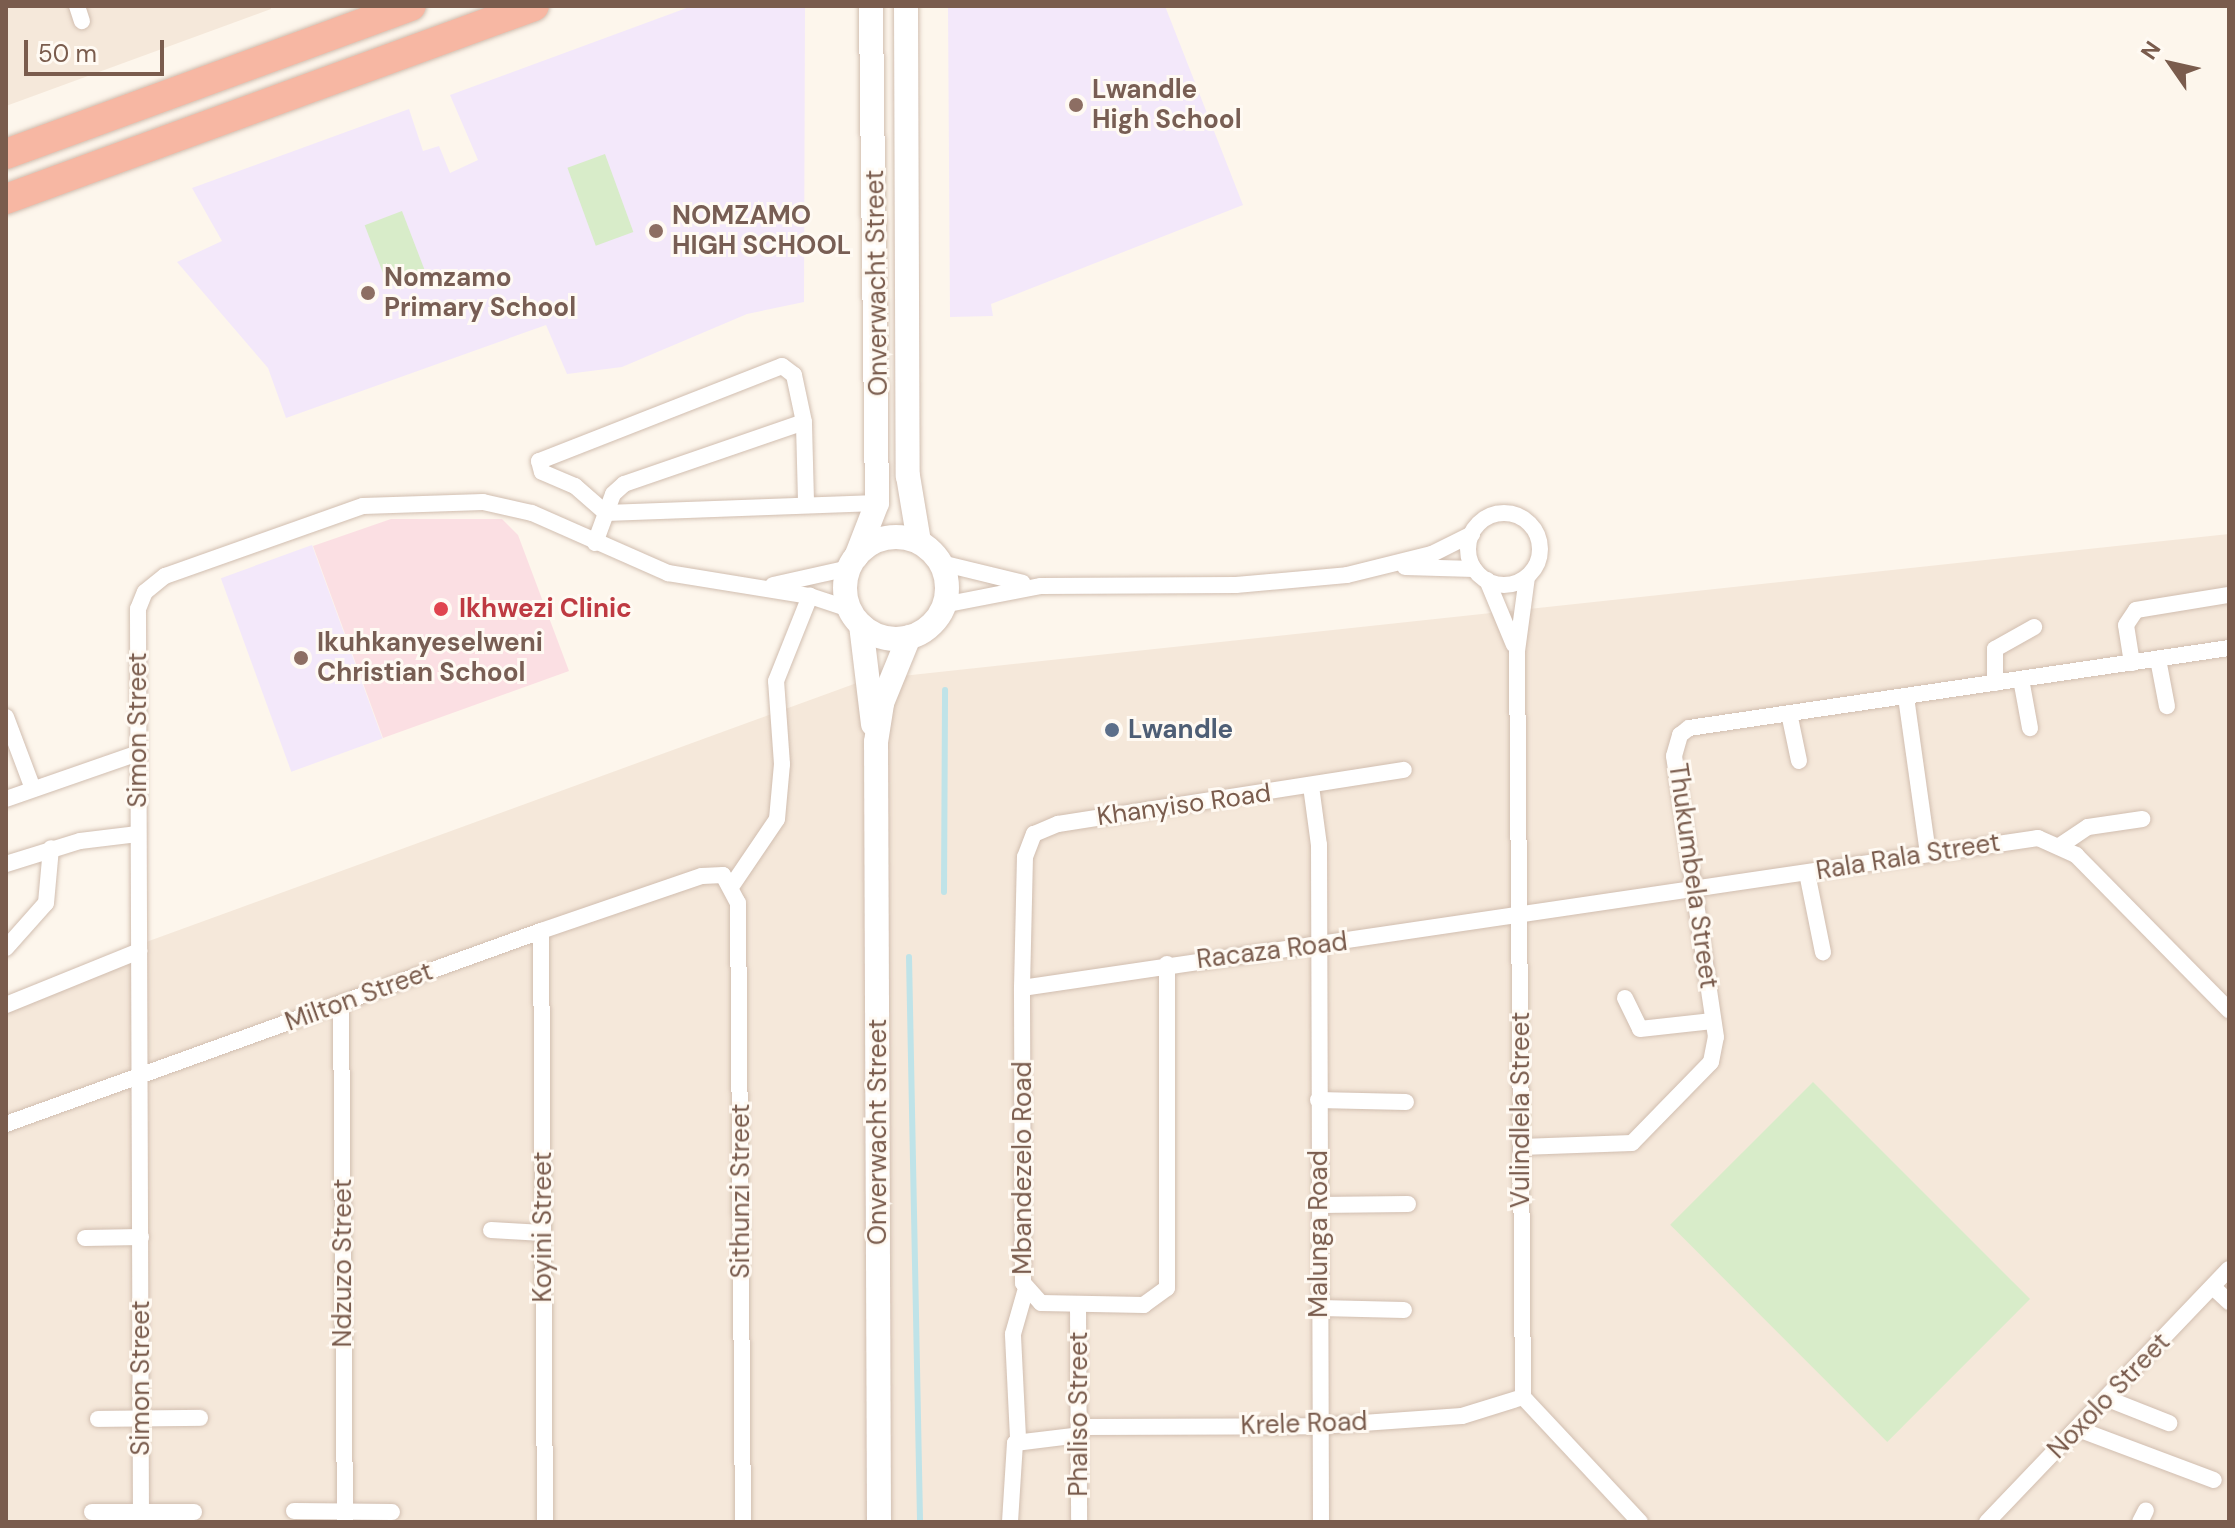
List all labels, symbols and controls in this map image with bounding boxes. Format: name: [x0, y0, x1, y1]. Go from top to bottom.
scale bar: [28, 24, 168, 74]
north arrow: [2131, 24, 2211, 104]
text: N: [2134, 36, 2167, 65]
text: 50 m: [38, 38, 97, 69]
place label: Lwandle High School: [1092, 74, 1242, 136]
marker: Lwandle High School: [1067, 96, 1085, 114]
street label: Onverwacht Street: [859, 170, 895, 396]
place label: NOMZAMO HIGH SCHOOL: [672, 200, 851, 262]
marker: NOMZAMO HIGH SCHOOL: [647, 222, 665, 240]
place label: Nomzamo Primary School: [384, 262, 576, 324]
marker: Nomzamo Primary School: [359, 284, 377, 302]
place label: Ikhwezi Clinic: [459, 593, 632, 625]
marker: Ikhwezi Clinic: [430, 598, 452, 620]
place label: Ikuhkanyeselweni Christian School: [317, 627, 543, 688]
marker: Ikuhkanyeselweni Christian School: [292, 649, 310, 667]
street label: Simon Street: [122, 652, 154, 808]
place label: Lwandle: [1128, 714, 1233, 746]
marker: Lwandle: [1103, 721, 1121, 739]
street label: Thukumbela Street: [1662, 761, 1724, 991]
street label: Khanyiso Road: [1095, 777, 1273, 833]
street label: Rala Rala Street: [1814, 827, 2002, 887]
street label: Racaza Road: [1195, 926, 1349, 976]
street label: Milton Street: [281, 956, 437, 1038]
street label: Vulindlela Street: [1505, 1012, 1537, 1208]
street label: Onverwacht Street: [862, 1019, 894, 1245]
street label: Mbandezelo Road: [1007, 1061, 1039, 1275]
street label: Sithunzi Street: [725, 1103, 757, 1279]
street label: Malunga Road: [1303, 1150, 1335, 1318]
street label: Koyini Street: [527, 1151, 559, 1303]
street label: Ndzuzo Street: [327, 1179, 359, 1347]
street label: Simon Street: [125, 1300, 157, 1456]
street label: Noxolo Street: [2041, 1327, 2177, 1465]
street label: Phaliso Street: [1063, 1331, 1095, 1497]
street label: Krele Road: [1240, 1406, 1368, 1442]

